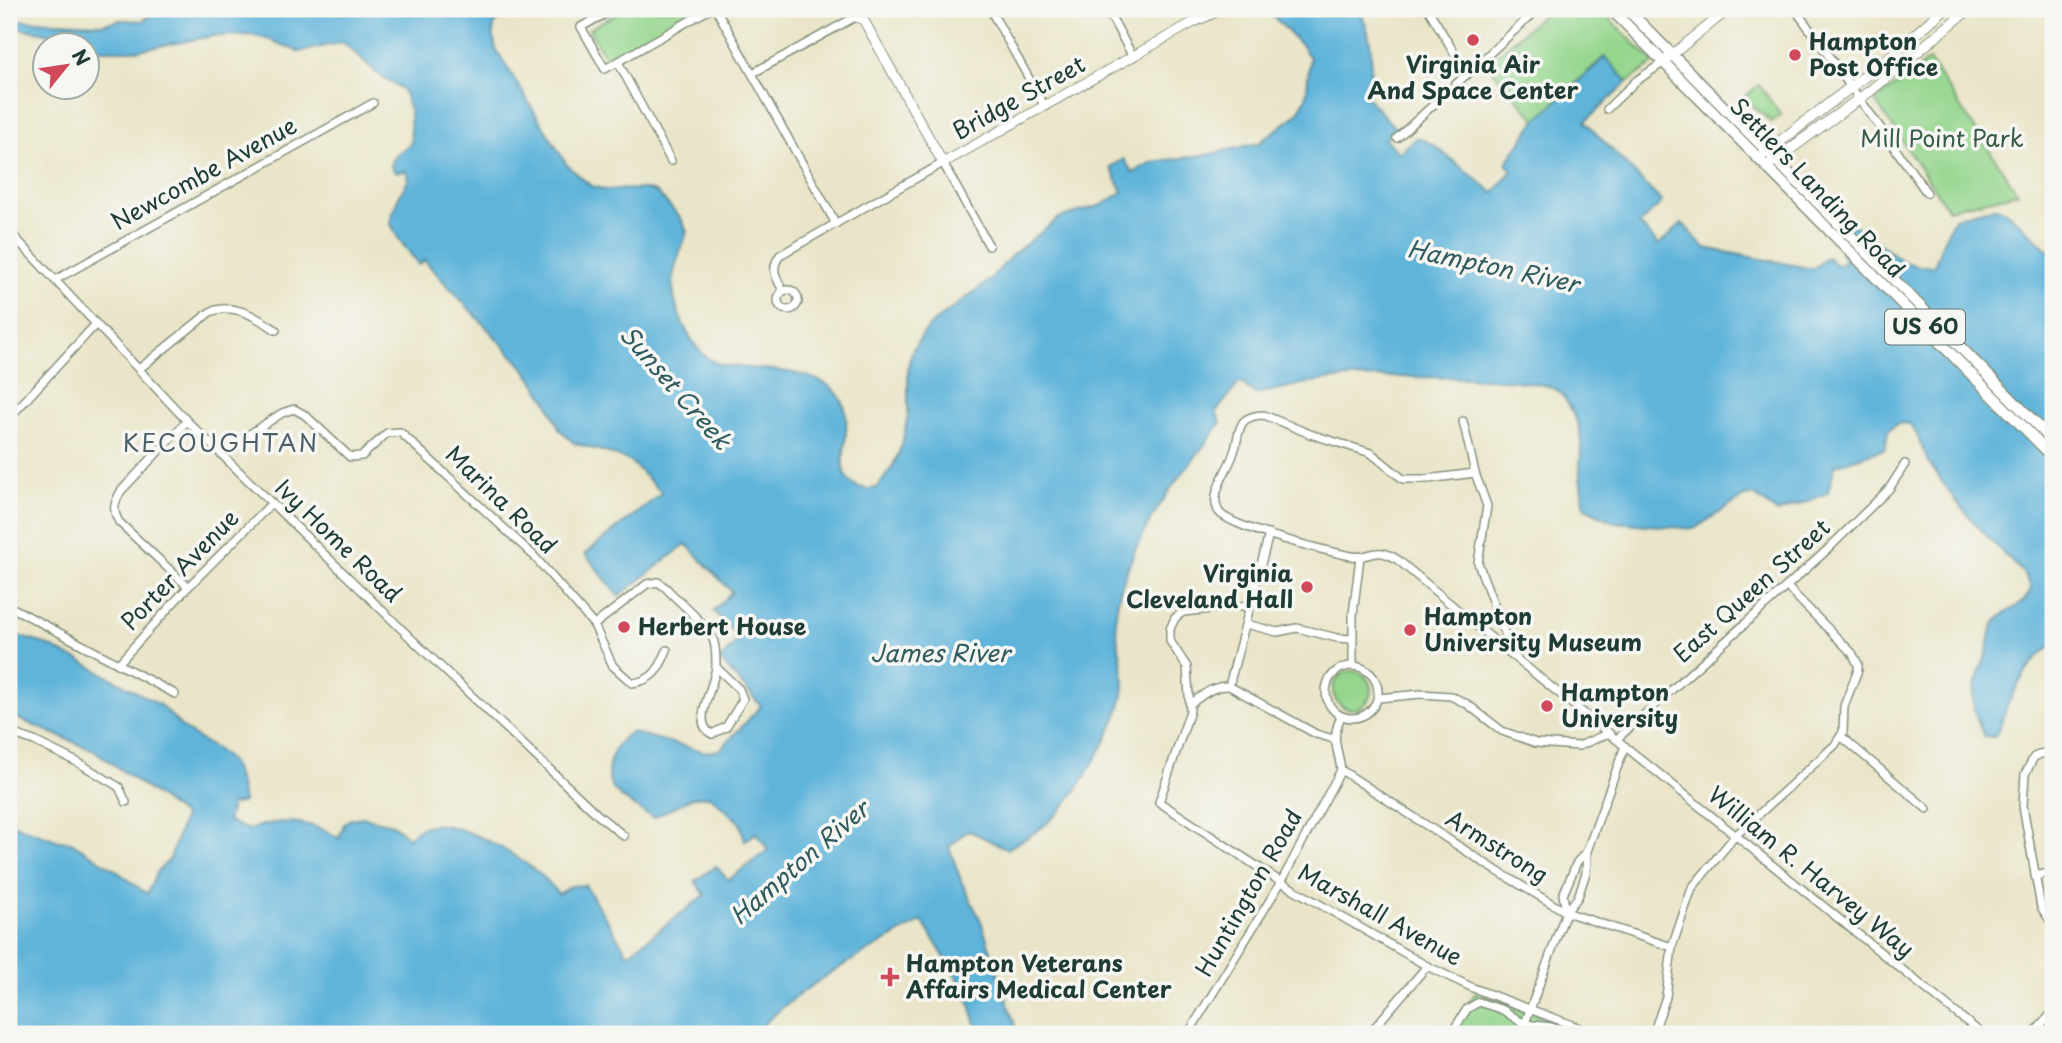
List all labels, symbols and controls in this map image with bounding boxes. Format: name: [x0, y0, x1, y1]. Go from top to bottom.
place label: Hampton Post Office: [1809, 23, 1939, 84]
north arrow: [32, 32, 102, 102]
marker: Virginia Air And Space Center: [1465, 32, 1481, 48]
text: N: [66, 43, 97, 71]
street label: Bridge Street: [946, 46, 1091, 148]
place label: Virginia Air And Space Center: [1368, 46, 1579, 107]
marker: Hampton Post Office: [1787, 47, 1803, 63]
street label: Settlers Landing Road: [1722, 89, 1914, 285]
street label: Newcombe Avenue: [104, 107, 302, 238]
park label: Mill Point Park: [1860, 120, 2024, 155]
water label: Hampton River: [1405, 229, 1585, 301]
road number: US 60: [1885, 310, 1965, 344]
water label: Sunset Creek: [612, 317, 742, 458]
district label: KECOUGHTAN: [123, 424, 319, 460]
street label: Marina Road: [438, 437, 566, 561]
street label: Ivy Home Road: [268, 470, 410, 610]
street label: Porter Avenue: [112, 500, 246, 637]
street label: East Queen Street: [1665, 510, 1837, 670]
place label: Virginia Cleveland Hall: [1126, 555, 1293, 616]
marker: Virginia Cleveland Hall: [1299, 579, 1315, 595]
place label: Hampton University Museum: [1424, 598, 1642, 659]
place label: Herbert House: [638, 608, 807, 643]
marker: Herbert House: [616, 619, 632, 635]
marker: Hampton University Museum: [1402, 622, 1418, 638]
water label: James River: [870, 634, 1013, 670]
place label: Hampton University: [1561, 674, 1678, 735]
marker: Hampton University: [1539, 698, 1555, 714]
street label: William R. Harvey Way: [1701, 776, 1923, 965]
water label: Hampton River: [721, 789, 878, 932]
street label: Armstrong: [1440, 800, 1556, 891]
street label: Huntington Road: [1186, 802, 1310, 982]
street label: Marshall Avenue: [1292, 854, 1469, 973]
place label: Hampton Veterans Affairs Medical Center: [905, 945, 1172, 1006]
marker: Hampton Veterans Affairs Medical Center: [880, 967, 900, 987]

